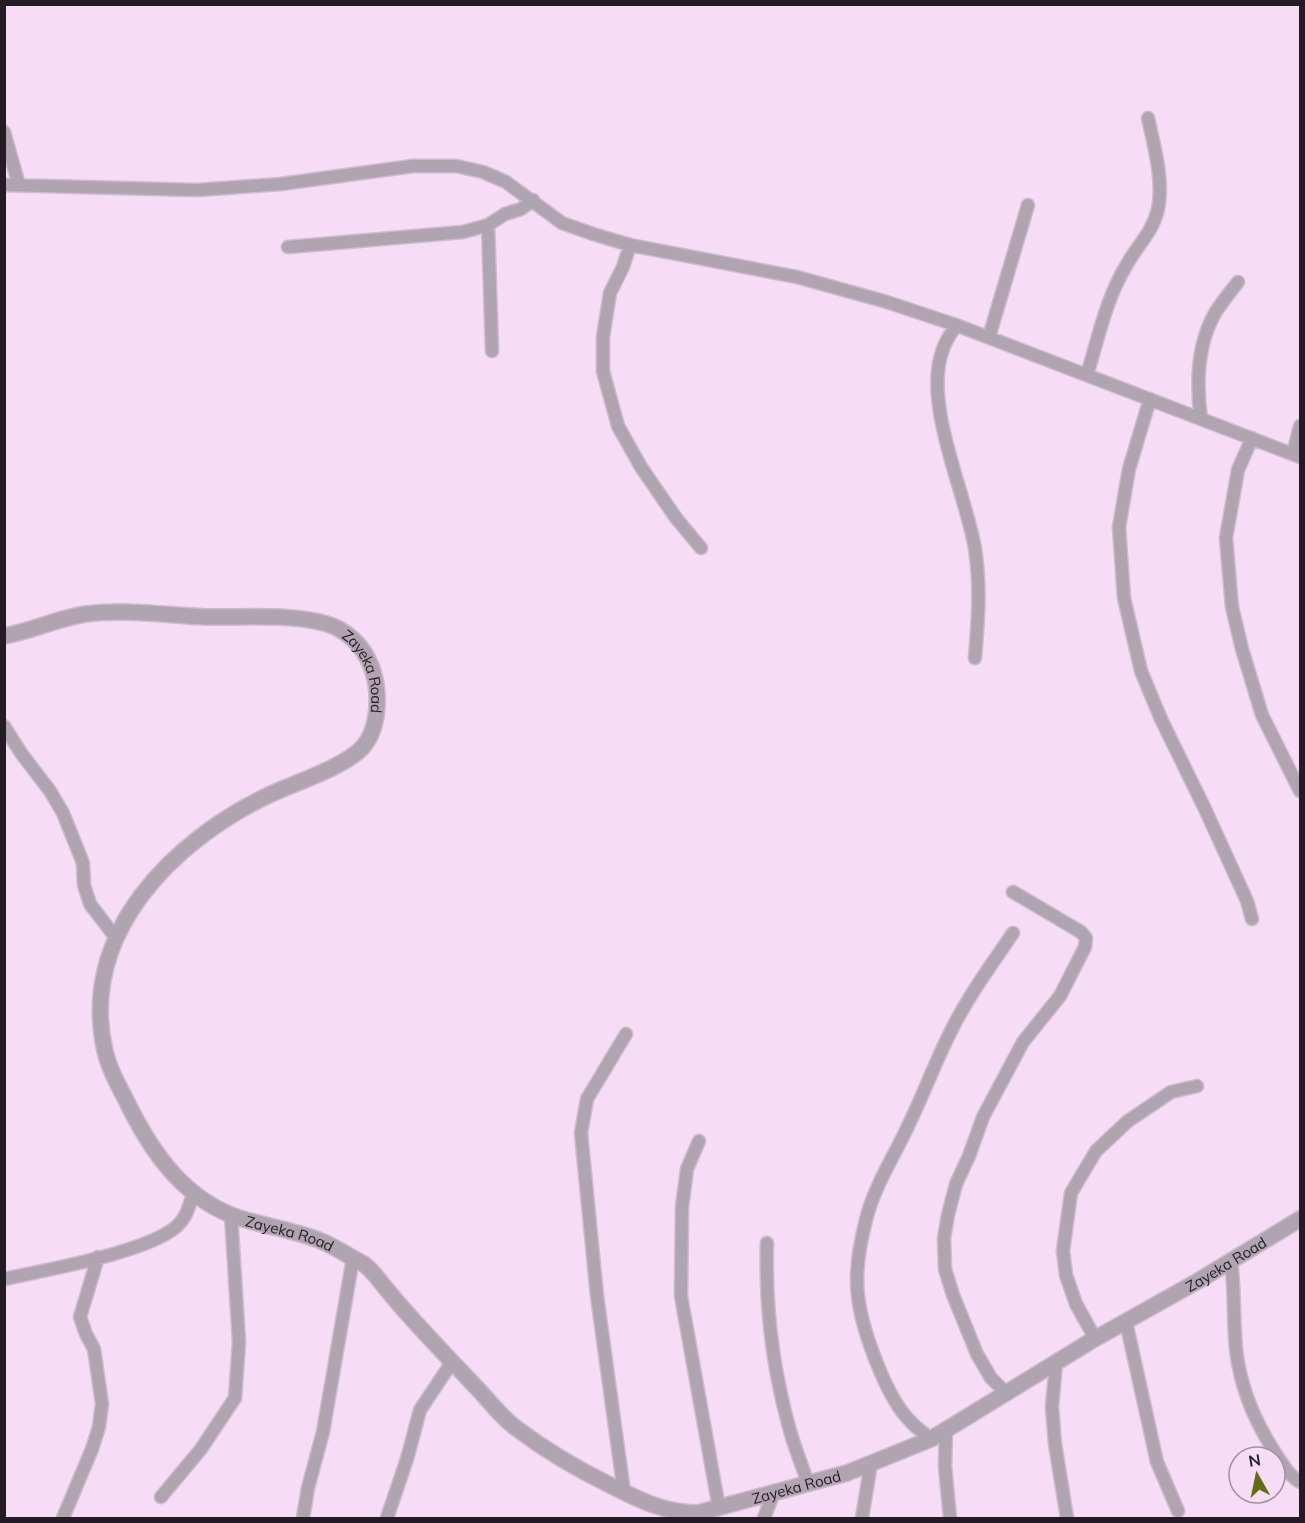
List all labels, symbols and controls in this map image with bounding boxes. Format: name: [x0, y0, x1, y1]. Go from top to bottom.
street label: Zayeka Road: [339, 625, 387, 714]
street label: Zayeka Road: [244, 1211, 337, 1255]
street label: Zayeka Road: [1182, 1232, 1270, 1296]
north arrow: [1227, 1445, 1287, 1505]
text: N: [1247, 1449, 1262, 1471]
street label: Zayeka Road: [750, 1466, 843, 1508]

